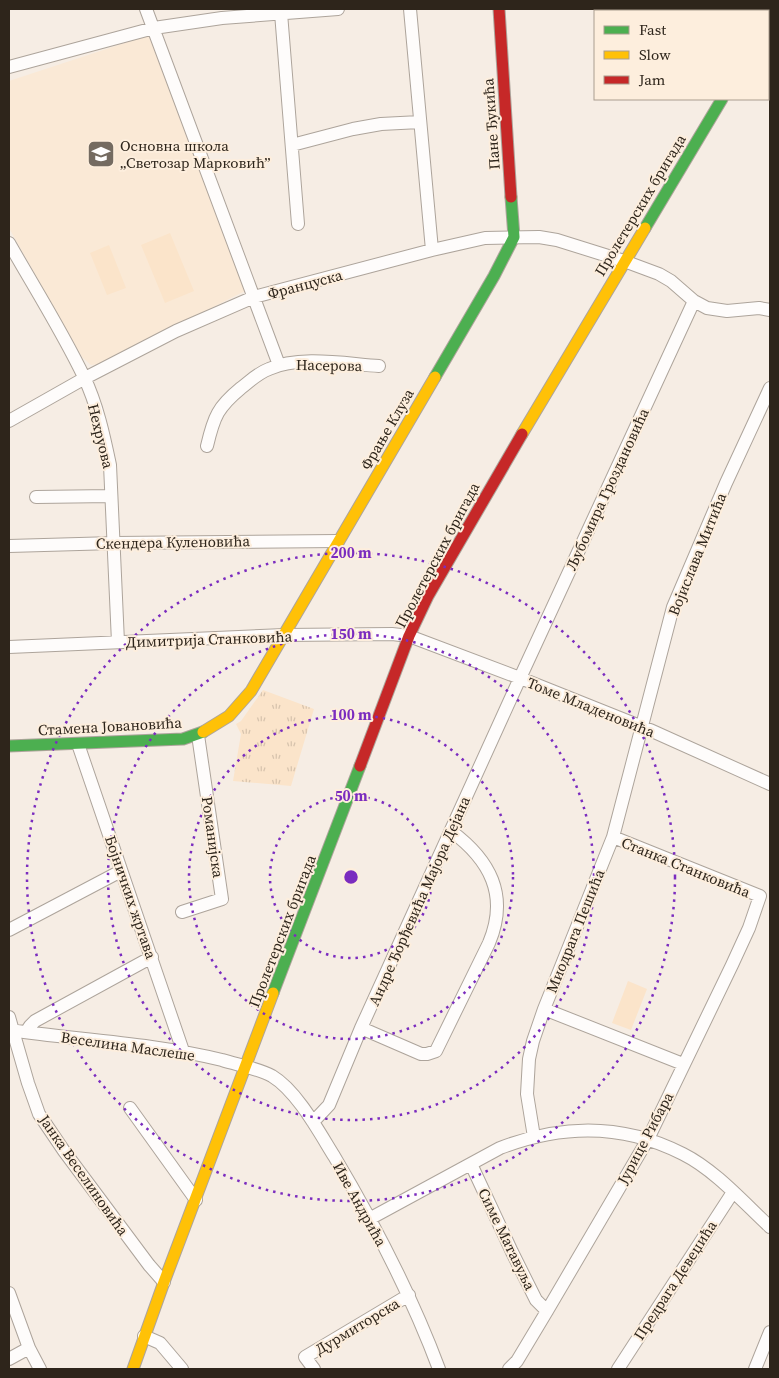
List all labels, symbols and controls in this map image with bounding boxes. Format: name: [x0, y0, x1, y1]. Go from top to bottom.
legend: [594, 10, 769, 100]
text: Fast: [639, 19, 666, 40]
text: Slow: [639, 44, 671, 65]
text: Jam: [638, 69, 666, 90]
street label: Пане Ђукића: [477, 77, 505, 170]
street label: Пролетерских бригада: [589, 130, 691, 280]
place label: Основна школа „Светозар Марковић”: [120, 135, 271, 173]
school or university icon: Основна школа „Светозар Марковић”: [86, 139, 116, 169]
street label: Француска: [265, 264, 345, 304]
street label: Насерова: [296, 354, 363, 376]
street label: Фрање Клуза: [355, 384, 419, 473]
street label: Нехруова: [83, 401, 119, 471]
street label: Љубомира Гроздановића: [560, 404, 654, 574]
street label: Пролетерских бригада: [390, 478, 484, 631]
street label: Војислава Митића: [663, 489, 731, 619]
street label: Скендера Куленовића: [96, 530, 251, 554]
text: 200 m: [330, 542, 372, 563]
text: 150 m: [330, 623, 372, 644]
street label: Димитрија Станковића: [125, 626, 293, 652]
street label: Томе Младеновића: [524, 672, 658, 742]
text: 100 m: [330, 704, 372, 725]
street label: Стамена Јовановића: [37, 712, 183, 740]
text: 50 m: [334, 785, 368, 806]
street label: Андре Ђорђевића Мајора Дејана: [363, 793, 475, 1009]
street label: Романијска: [197, 795, 229, 879]
street label: Станка Станковића: [618, 832, 754, 903]
street label: Бојничких жртава: [100, 833, 162, 962]
street label: Пролетерских бригада: [243, 851, 321, 1010]
street label: Миодрага Пешића: [541, 866, 610, 996]
centre of rings: [342, 868, 360, 886]
street label: Веселина Маслеше: [60, 1026, 197, 1066]
street label: Јурице Рибара: [611, 1088, 678, 1189]
street label: Јанка Веселиновића: [34, 1109, 134, 1240]
street label: Иве Андрића: [328, 1158, 392, 1250]
street label: Симе Матавуља: [473, 1185, 541, 1294]
street label: Предрага Девеџића: [628, 1216, 722, 1344]
street label: Дурмиторска: [311, 1292, 404, 1360]

